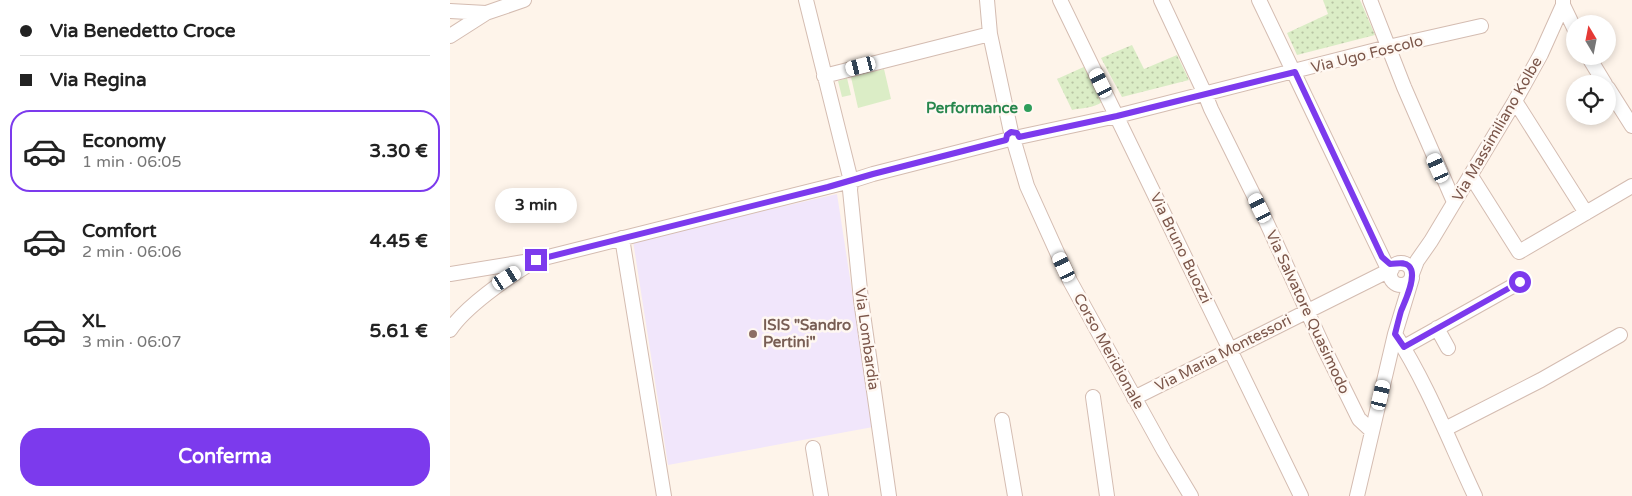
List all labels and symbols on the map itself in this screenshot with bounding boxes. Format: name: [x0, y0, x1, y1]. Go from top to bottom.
north arrow: [1566, 15, 1616, 65]
street label: Via Ugo Foscolo: [1309, 31, 1425, 77]
street label: Via Massimiliano Kolbe: [1448, 54, 1546, 204]
car: [844, 55, 877, 77]
car: [1087, 66, 1114, 100]
place label: Performance: [926, 99, 1019, 117]
marker: Performance: [1022, 102, 1034, 114]
car: [1425, 151, 1450, 185]
callout: 3 min: [495, 188, 577, 222]
street label: Via Bruno Buozzi: [1146, 190, 1216, 306]
car: [1246, 191, 1273, 225]
street label: Via Salvatore Quasimodo: [1262, 227, 1354, 397]
route end: [525, 249, 547, 271]
car: [1050, 250, 1077, 284]
car: [490, 264, 523, 292]
route start: [1509, 271, 1531, 293]
street label: Via Lombardia: [851, 287, 883, 391]
street label: Corso Meridionale: [1070, 290, 1148, 412]
street label: Via Maria Montessori: [1152, 311, 1294, 395]
place label: ISIS "Sandro Pertini": [763, 316, 851, 351]
marker: ISIS "Sandro Pertini": [747, 328, 759, 340]
car: [1370, 379, 1391, 411]

